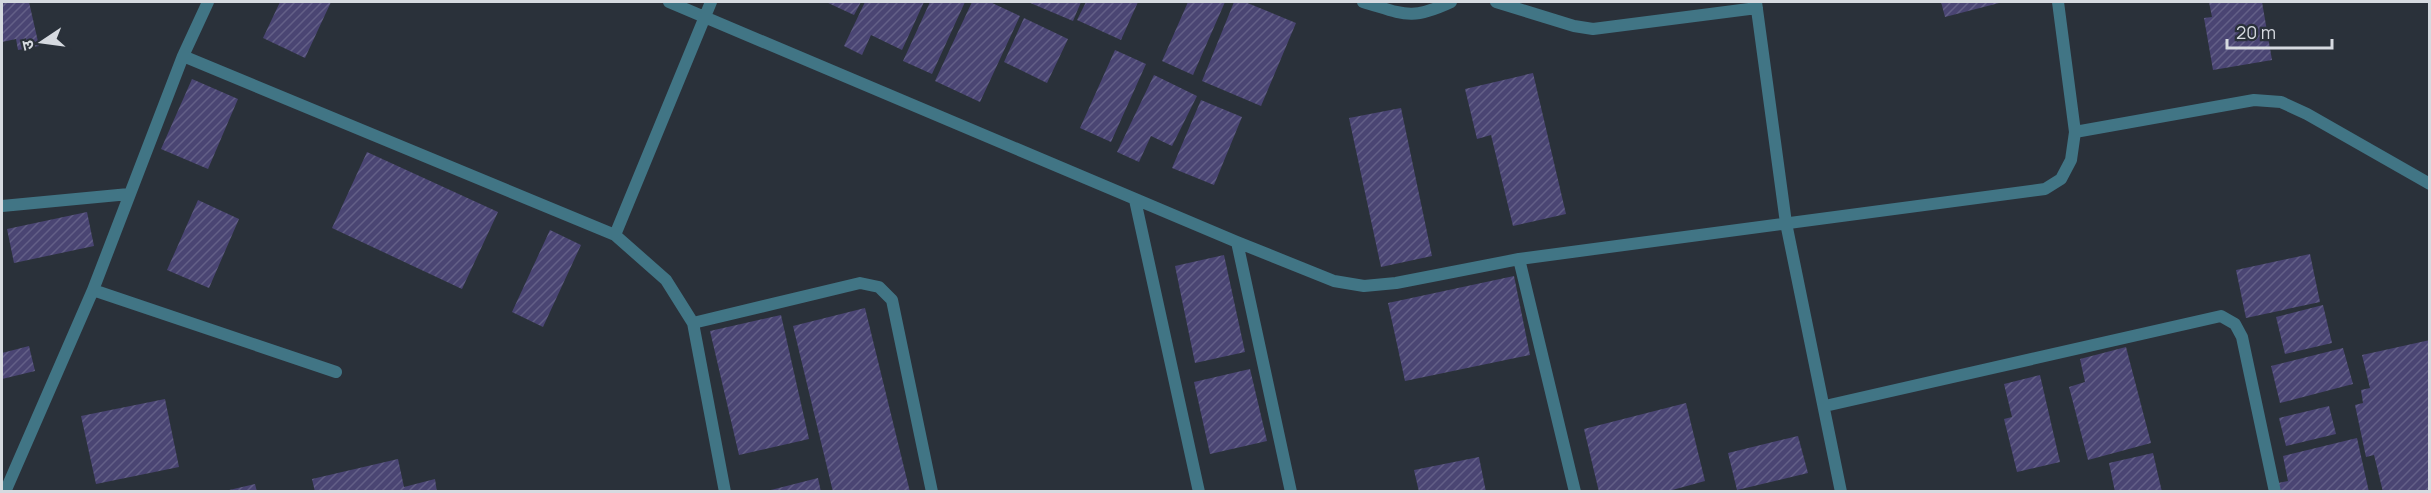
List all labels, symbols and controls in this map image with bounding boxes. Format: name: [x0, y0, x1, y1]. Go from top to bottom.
north arrow: [12, 12, 72, 72]
scale bar: [2227, 12, 2332, 50]
text: 20 m: [2236, 20, 2276, 44]
text: उ: [15, 38, 39, 52]

